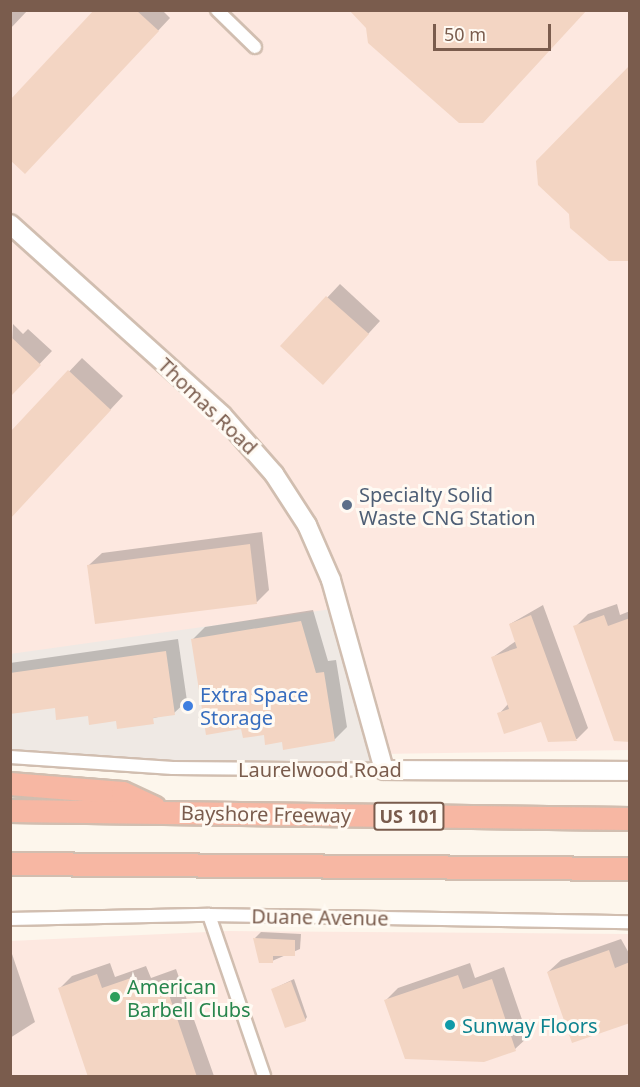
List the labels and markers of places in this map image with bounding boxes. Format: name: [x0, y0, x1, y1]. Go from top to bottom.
place label: Specialty Solid Waste CNG Station: [359, 482, 536, 529]
marker: Specialty Solid Waste CNG Station: [340, 498, 354, 512]
place label: Extra Space Storage: [200, 682, 309, 729]
marker: Extra Space Storage: [181, 699, 195, 713]
place label: American Barbell Clubs: [127, 974, 251, 1021]
marker: American Barbell Clubs: [108, 990, 122, 1004]
place label: Sunway Floors: [462, 1013, 598, 1037]
marker: Sunway Floors: [443, 1018, 457, 1032]

